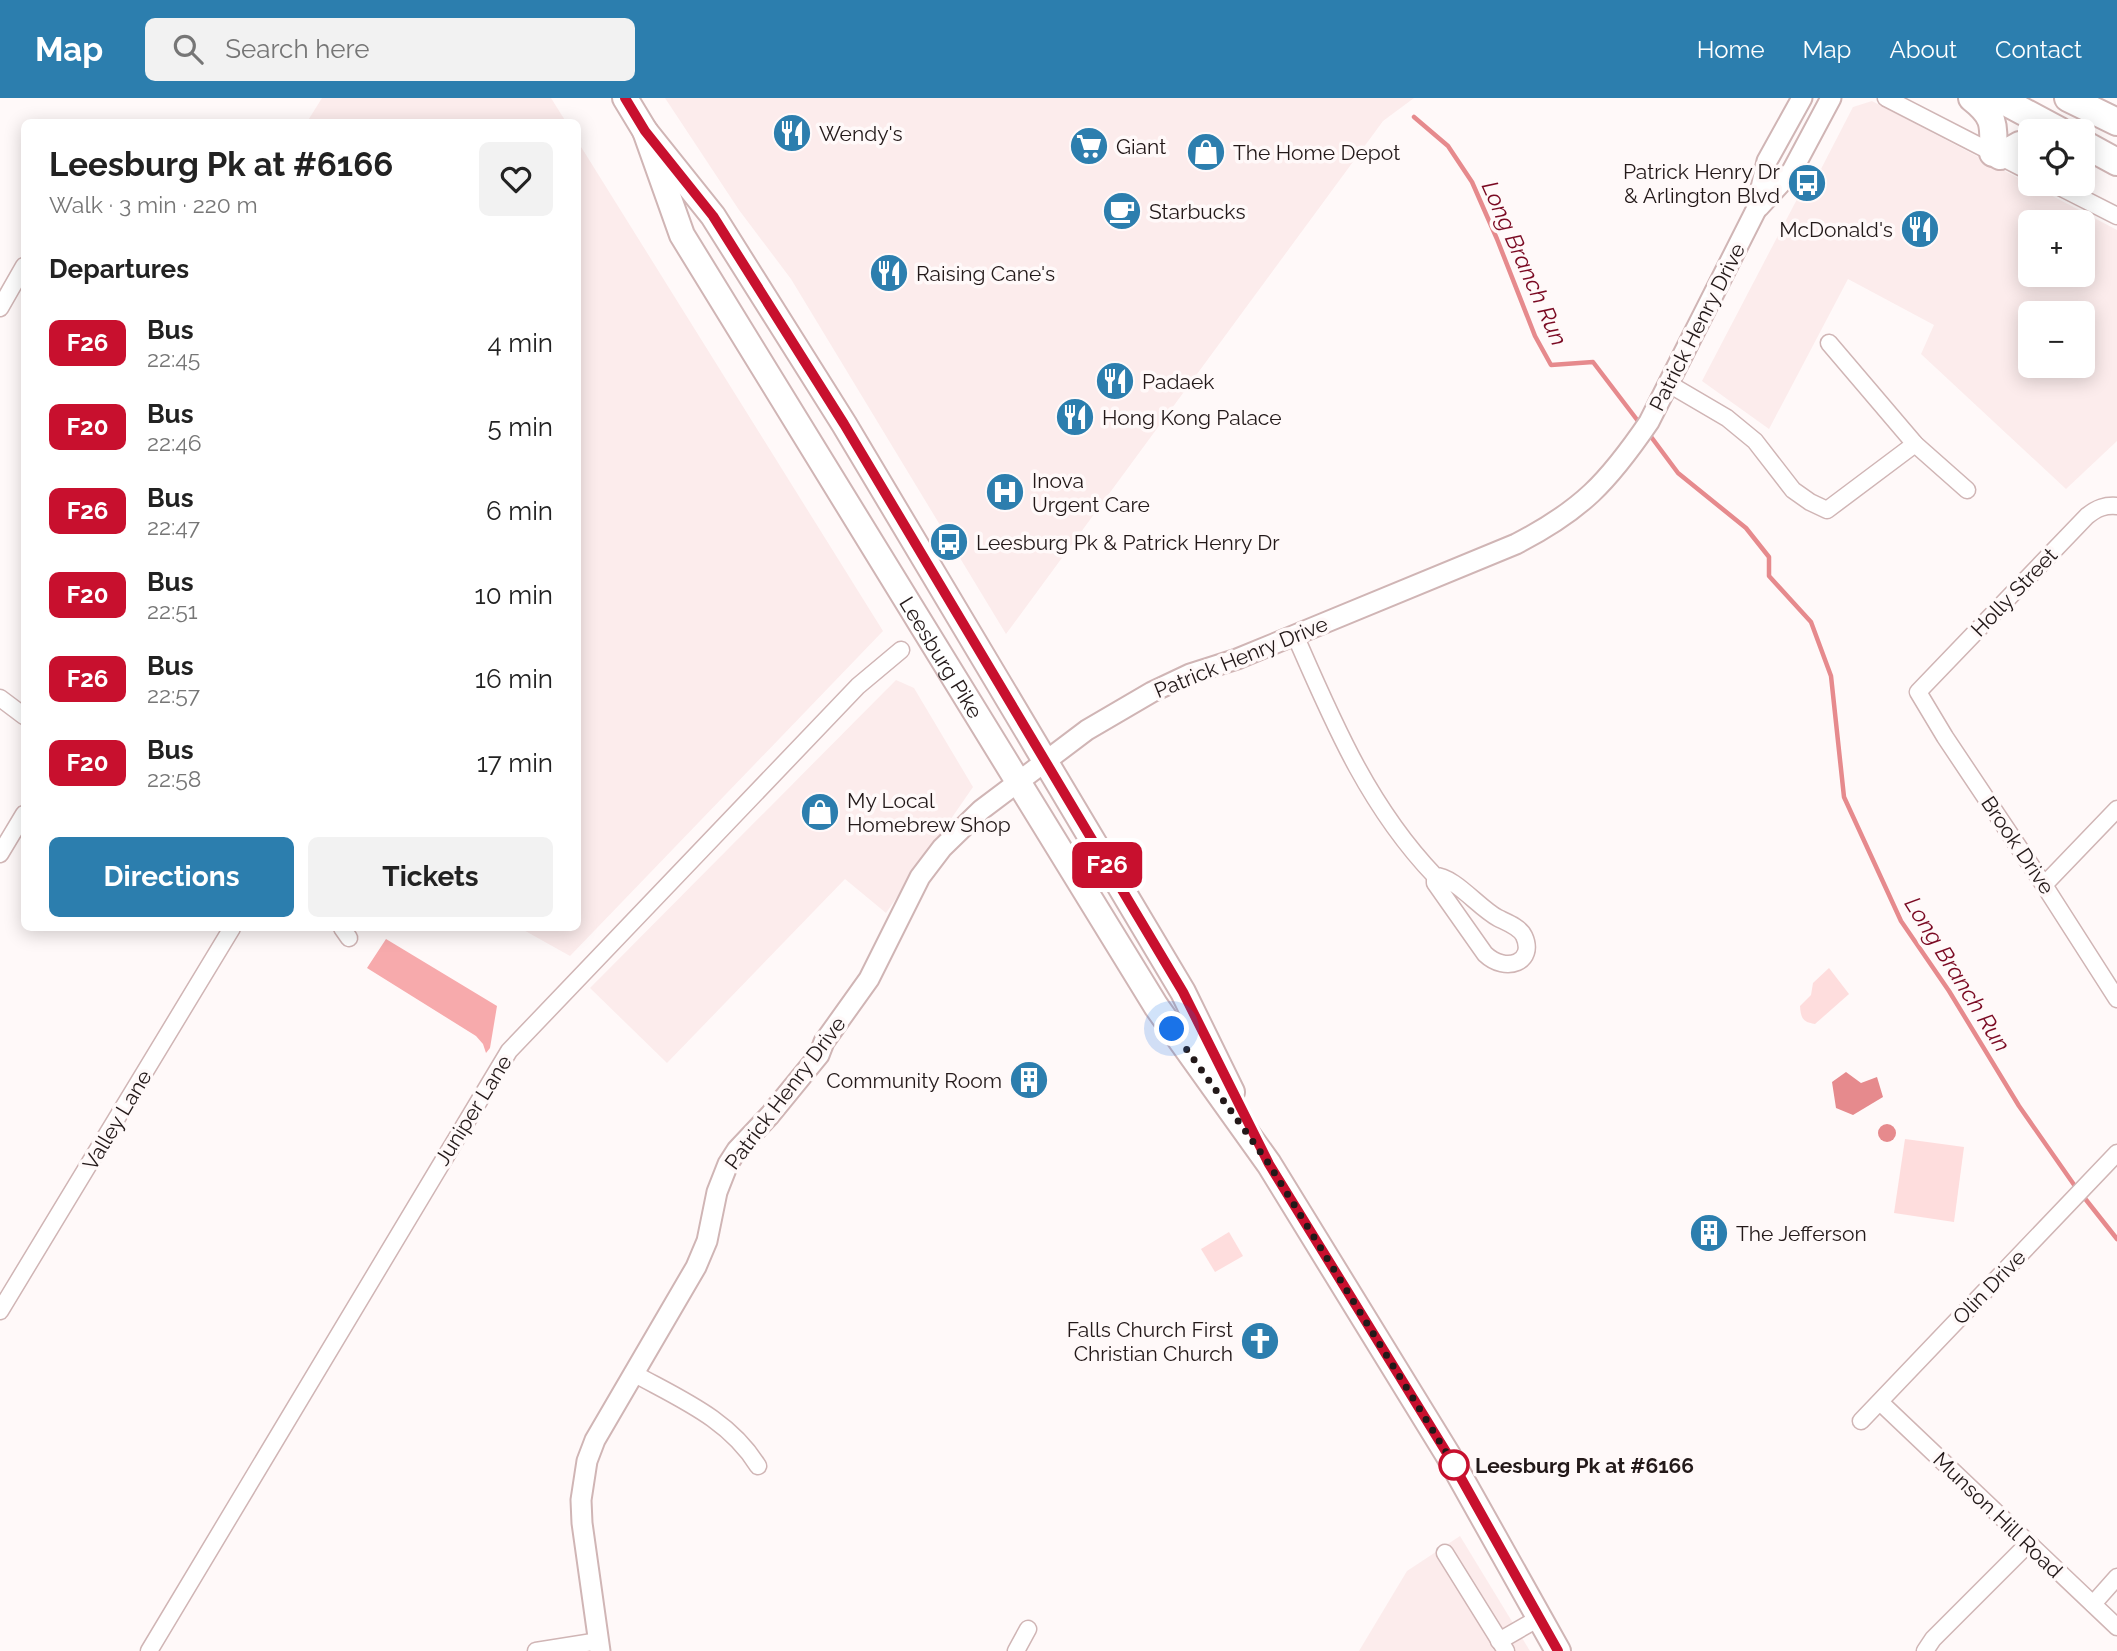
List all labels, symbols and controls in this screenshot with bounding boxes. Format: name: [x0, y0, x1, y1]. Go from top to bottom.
search box: [145, 18, 635, 81]
text: Map: [35, 30, 103, 69]
icon: search: [169, 30, 207, 68]
text: Search here: [225, 34, 370, 64]
text: Home: [1697, 35, 1765, 64]
text: Map: [1803, 35, 1851, 64]
text: About: [1889, 35, 1957, 64]
text: Contact: [1995, 35, 2082, 64]
restaurant icon: Wendy's: [771, 112, 813, 154]
map controls: [2018, 119, 2095, 378]
button: locate: [2018, 119, 2095, 196]
place label: Wendy's: [819, 121, 903, 146]
supermarket icon: Giant: [1068, 125, 1110, 167]
shop icon: The Home Depot: [1185, 131, 1227, 173]
place label: Giant: [1116, 134, 1166, 159]
place label: The Home Depot: [1233, 140, 1400, 165]
button: heart: [479, 142, 553, 216]
text: Leesburg Pk at #6166: [49, 145, 393, 184]
place label: Patrick Henry Dr & Arlington Blvd: [1623, 159, 1781, 208]
bus stop icon: Patrick Henry Dr & Arlington Blvd: [1786, 162, 1828, 204]
water label: Long Branch Run: [1477, 176, 1573, 350]
cafe icon: Starbucks: [1101, 190, 1143, 232]
text: Walk · 3 min · 220 m: [49, 191, 258, 218]
place label: Starbucks: [1149, 199, 1246, 224]
restaurant icon: McDonald's: [1899, 208, 1941, 250]
button: +: [2018, 210, 2095, 287]
place label: McDonald's: [1779, 217, 1893, 242]
street label: Patrick Henry Drive: [1644, 239, 1750, 415]
restaurant icon: Raising Cane's: [868, 252, 910, 294]
text: Departures: [49, 254, 189, 284]
place label: Raising Cane's: [916, 261, 1055, 286]
button: −: [2018, 301, 2095, 378]
text: Bus: [147, 315, 194, 345]
text: F26: [67, 328, 108, 357]
text: 4 min: [487, 328, 553, 358]
text: 22:45: [147, 345, 200, 372]
restaurant icon: Padaek: [1094, 360, 1136, 402]
place label: Padaek: [1142, 369, 1214, 394]
restaurant icon: Hong Kong Palace: [1054, 396, 1096, 438]
text: Bus: [147, 399, 194, 429]
place label: Hong Kong Palace: [1102, 405, 1282, 430]
text: F20: [67, 412, 108, 441]
text: 5 min: [487, 412, 553, 442]
text: 22:46: [147, 429, 202, 456]
place label: Inova Urgent Care: [1032, 468, 1150, 517]
hospital icon: Inova Urgent Care: [984, 471, 1026, 513]
text: Bus: [147, 483, 194, 513]
text: F26: [67, 496, 108, 525]
text: 6 min: [486, 496, 553, 526]
text: 22:47: [147, 513, 200, 540]
bus stop icon: Leesburg Pk & Patrick Henry Dr: [928, 521, 970, 563]
place label: Leesburg Pk & Patrick Henry Dr: [976, 530, 1280, 555]
street label: Holly Street: [1966, 543, 2062, 641]
text: Bus: [147, 567, 194, 597]
text: F20: [67, 580, 108, 609]
text: 10 min: [475, 580, 553, 610]
street label: Leesburg Pike: [895, 592, 988, 723]
text: 22:51: [147, 597, 198, 624]
street label: Patrick Henry Drive: [1151, 611, 1331, 703]
text: Bus: [147, 651, 194, 681]
text: F26: [67, 664, 108, 693]
text: 16 min: [475, 664, 553, 694]
text: 22:57: [147, 681, 200, 708]
text: Bus: [147, 735, 194, 765]
text: F20: [67, 748, 108, 777]
text: 17 min: [477, 748, 553, 778]
text: 22:58: [147, 765, 201, 792]
place label: My Local Homebrew Shop: [847, 788, 1011, 837]
shop icon: My Local Homebrew Shop: [799, 791, 841, 833]
street label: Brook Drive: [1976, 791, 2060, 899]
button: Directions: [49, 837, 294, 917]
button: Tickets: [308, 837, 553, 917]
line badge: F26: [1067, 842, 1147, 888]
text: F26: [1086, 850, 1128, 879]
water label: Long Branch Run: [1900, 892, 2016, 1056]
your location: [1154, 1011, 1189, 1046]
street label: Patrick Henry Drive: [719, 1012, 851, 1174]
street label: Juniper Lane: [429, 1050, 517, 1170]
building icon: Community Room: [1008, 1059, 1050, 1101]
street label: Valley Lane: [77, 1065, 157, 1175]
place label: Community Room: [826, 1068, 1002, 1093]
building icon: The Jefferson: [1688, 1212, 1730, 1254]
place label: The Jefferson: [1736, 1221, 1867, 1246]
street label: Olin Drive: [1947, 1245, 2031, 1329]
place label: Falls Church First Christian Church: [1067, 1317, 1233, 1366]
church icon: Falls Church First Christian Church: [1239, 1320, 1281, 1362]
street label: Munson Hill Road: [1928, 1447, 2068, 1583]
marker: Leesburg Pk at #6166: [1439, 1450, 1469, 1480]
place label: Leesburg Pk at #6166: [1475, 1453, 1694, 1478]

